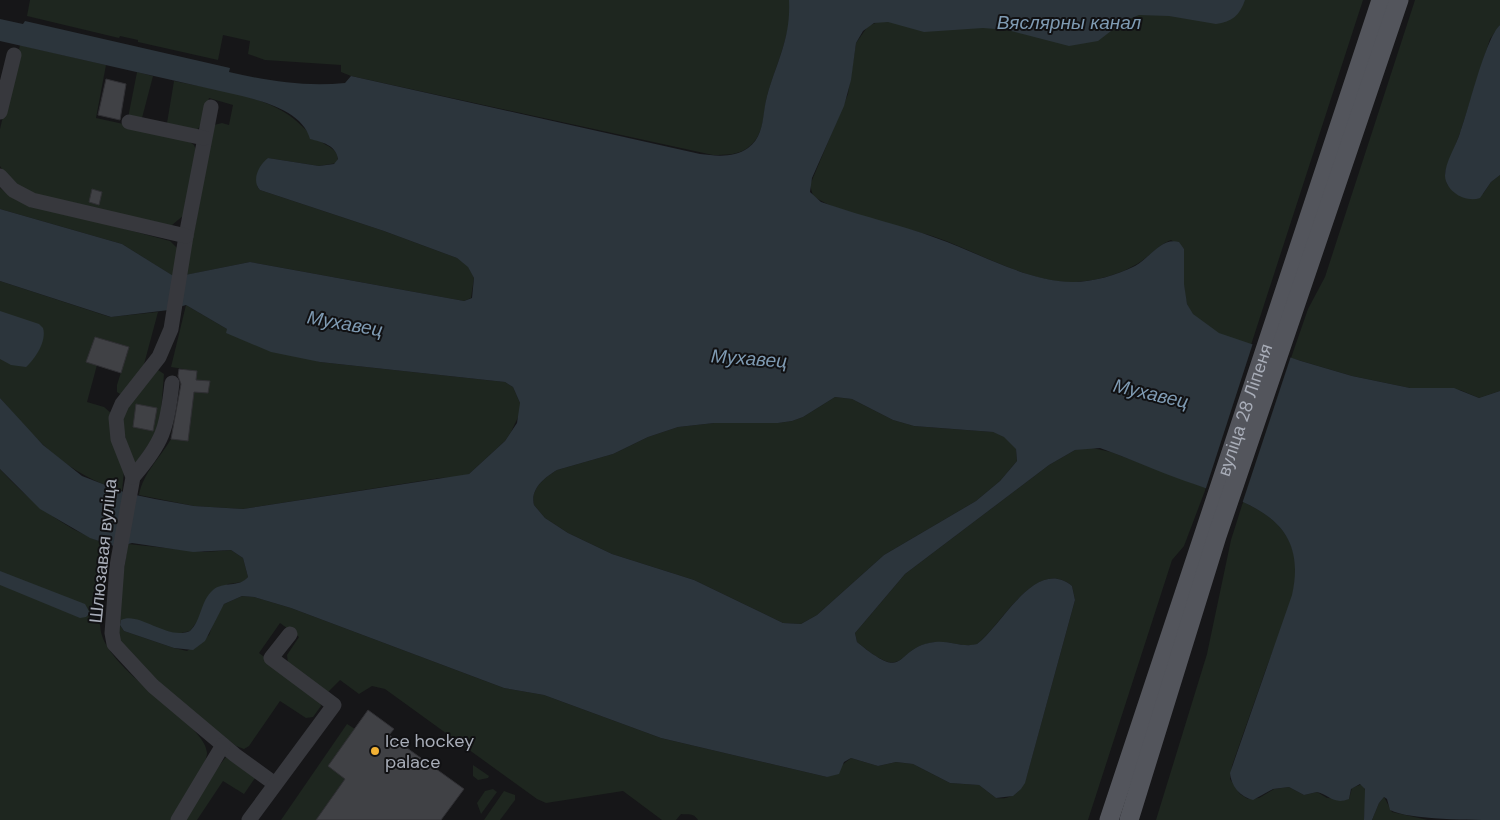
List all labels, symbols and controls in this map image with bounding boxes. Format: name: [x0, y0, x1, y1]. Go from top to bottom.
water label: Вяслярны канал: [997, 10, 1142, 35]
water label: Мухавец: [305, 305, 385, 342]
street label: вуліца 28 Ліпеня: [1212, 340, 1278, 479]
water label: Мухавец: [710, 343, 788, 374]
water label: Мухавец: [1111, 373, 1191, 414]
street label: Шлюзавая вуліца: [83, 477, 123, 624]
place label: Ice hockey palace: [385, 729, 474, 774]
marker: Ice hockey palace: [369, 745, 381, 757]

